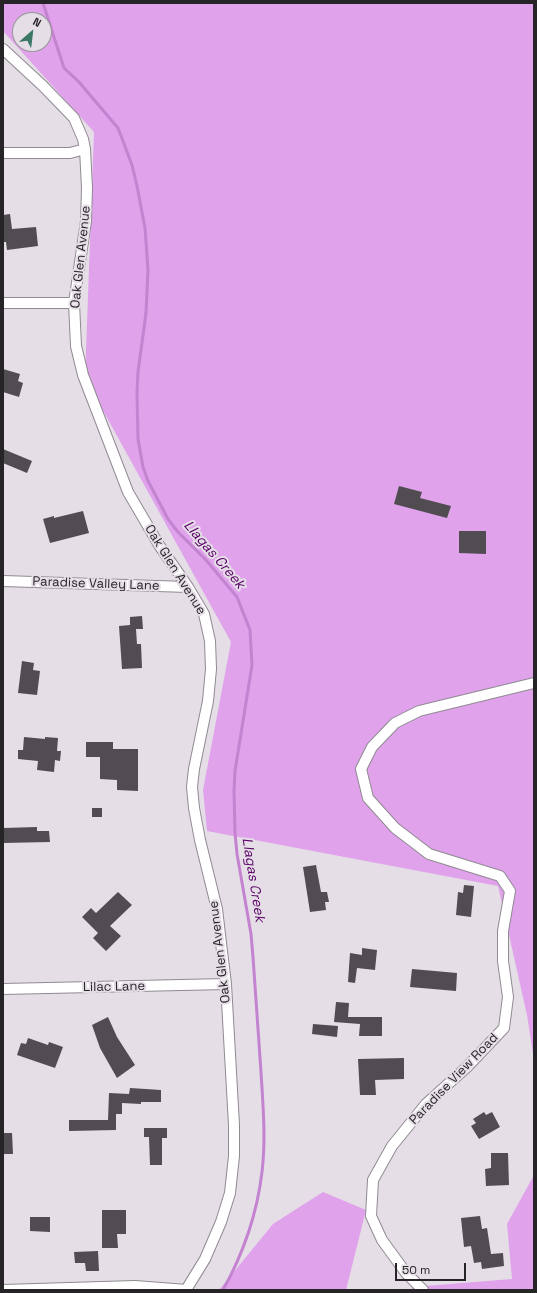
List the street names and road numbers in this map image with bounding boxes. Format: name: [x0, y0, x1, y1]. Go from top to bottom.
street label: Oak Glen Avenue: [68, 205, 94, 309]
street label: Oak Glen Avenue: [141, 522, 209, 618]
street label: Paradise Valley Lane: [32, 574, 160, 594]
street label: Oak Glen Avenue: [206, 900, 234, 1004]
street label: Lilac Lane: [83, 979, 145, 995]
street label: Paradise View Road: [406, 1030, 502, 1128]

